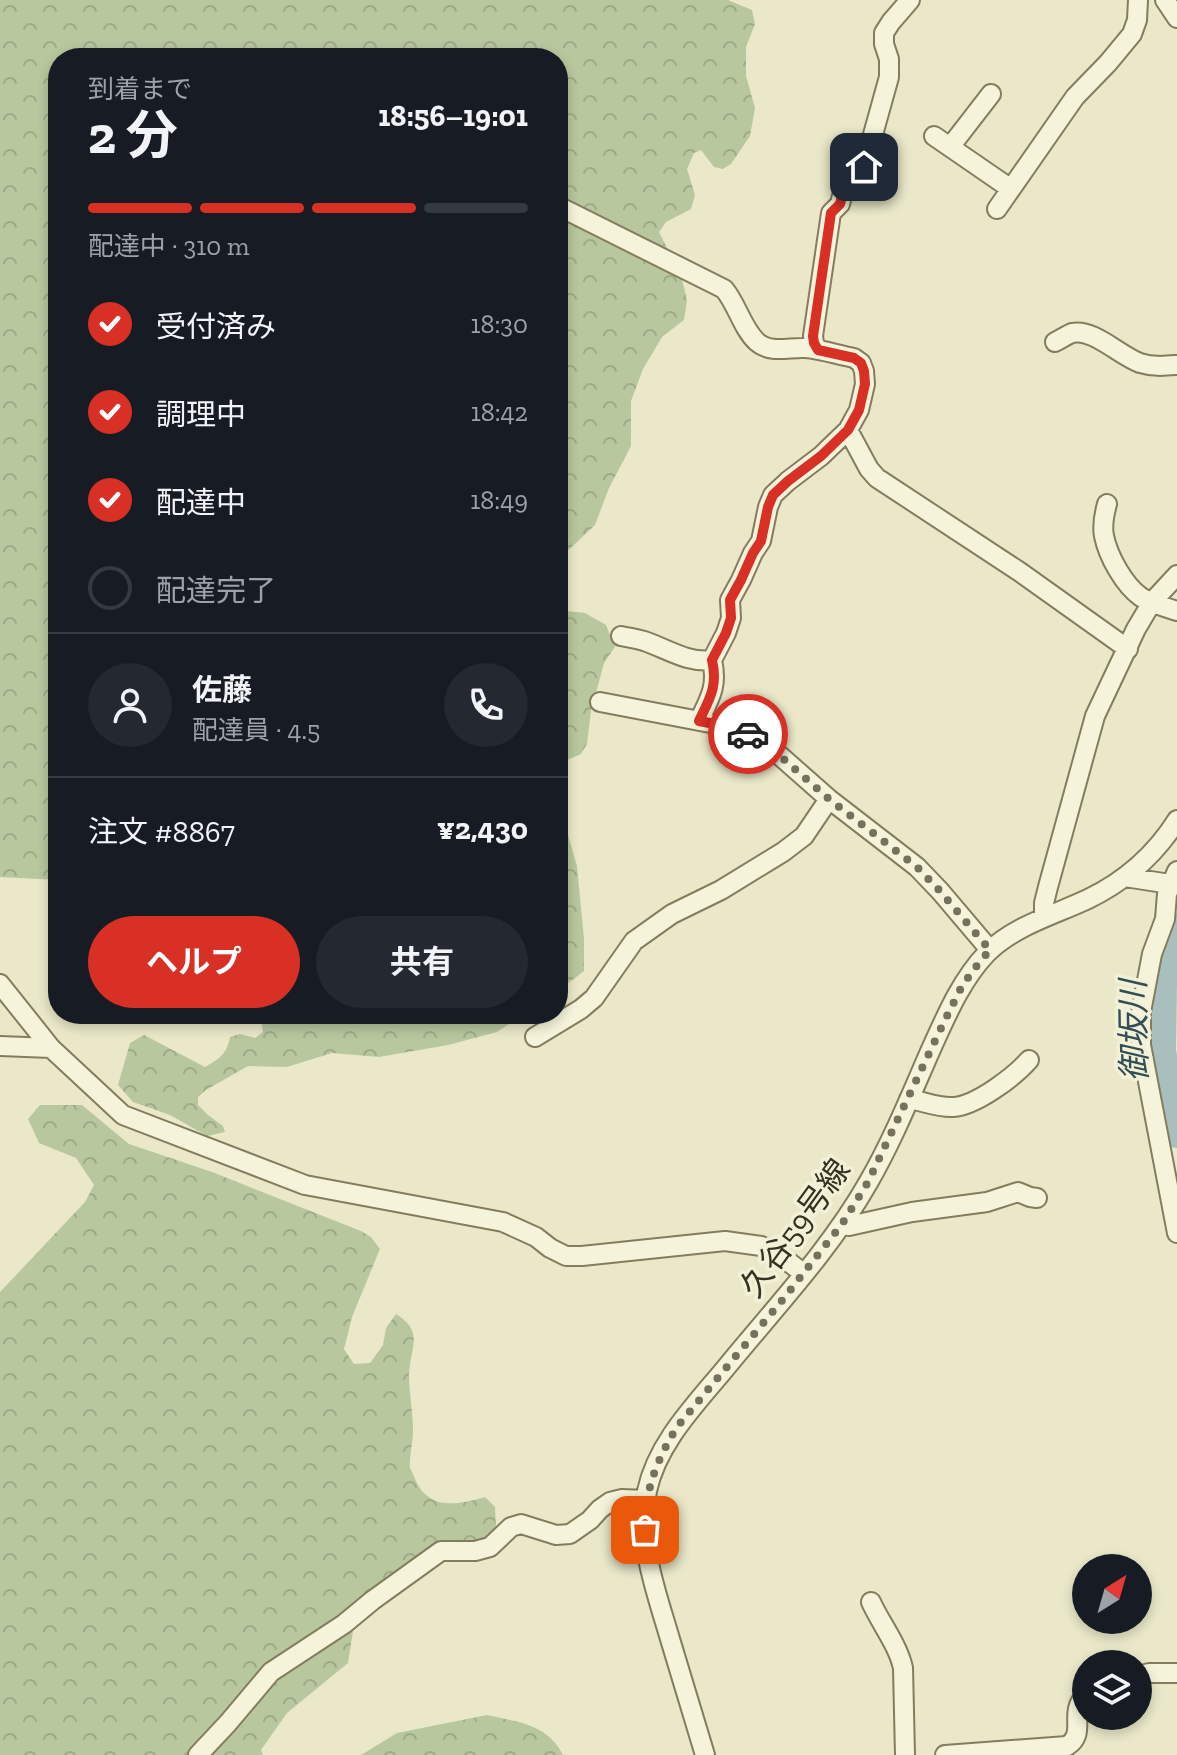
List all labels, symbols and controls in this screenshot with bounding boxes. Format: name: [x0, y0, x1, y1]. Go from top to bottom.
text: 到着まで: [88, 73, 192, 105]
text: 18:56–19:01: [378, 98, 528, 134]
text: 2 分: [88, 104, 178, 166]
pin: [830, 133, 898, 201]
icon: home: [842, 145, 886, 189]
text: 配達中 · 310 m: [88, 230, 250, 262]
icon: check: [88, 302, 132, 346]
text: 18:30: [470, 308, 528, 340]
text: 受付済み: [156, 309, 276, 345]
icon: check: [88, 390, 132, 434]
text: 18:42: [471, 396, 528, 428]
text: 調理中: [156, 397, 246, 433]
icon: check: [88, 478, 132, 522]
text: 18:49: [470, 484, 528, 516]
text: 配達中: [156, 485, 246, 521]
text: 配達完了: [156, 573, 276, 609]
button: person: [88, 663, 172, 747]
button: phone: [444, 663, 528, 747]
text: 佐藤: [192, 672, 252, 708]
courier: [708, 694, 788, 774]
icon: car: [726, 712, 770, 756]
text: 配達員 · 4.5: [192, 714, 320, 746]
text: ¥2,430: [437, 811, 528, 847]
text: 注文 #8867: [88, 814, 235, 850]
button: ヘルプ: [88, 916, 300, 1008]
button: 共有: [316, 916, 528, 1008]
water label: 御坂川: [1113, 977, 1155, 1082]
street label: 久谷59号線: [732, 1152, 858, 1304]
pin: [611, 1496, 679, 1564]
icon: bag: [623, 1508, 667, 1552]
north arrow: [1072, 1554, 1152, 1634]
map controls: [1072, 1554, 1152, 1730]
button: layers: [1072, 1650, 1152, 1730]

